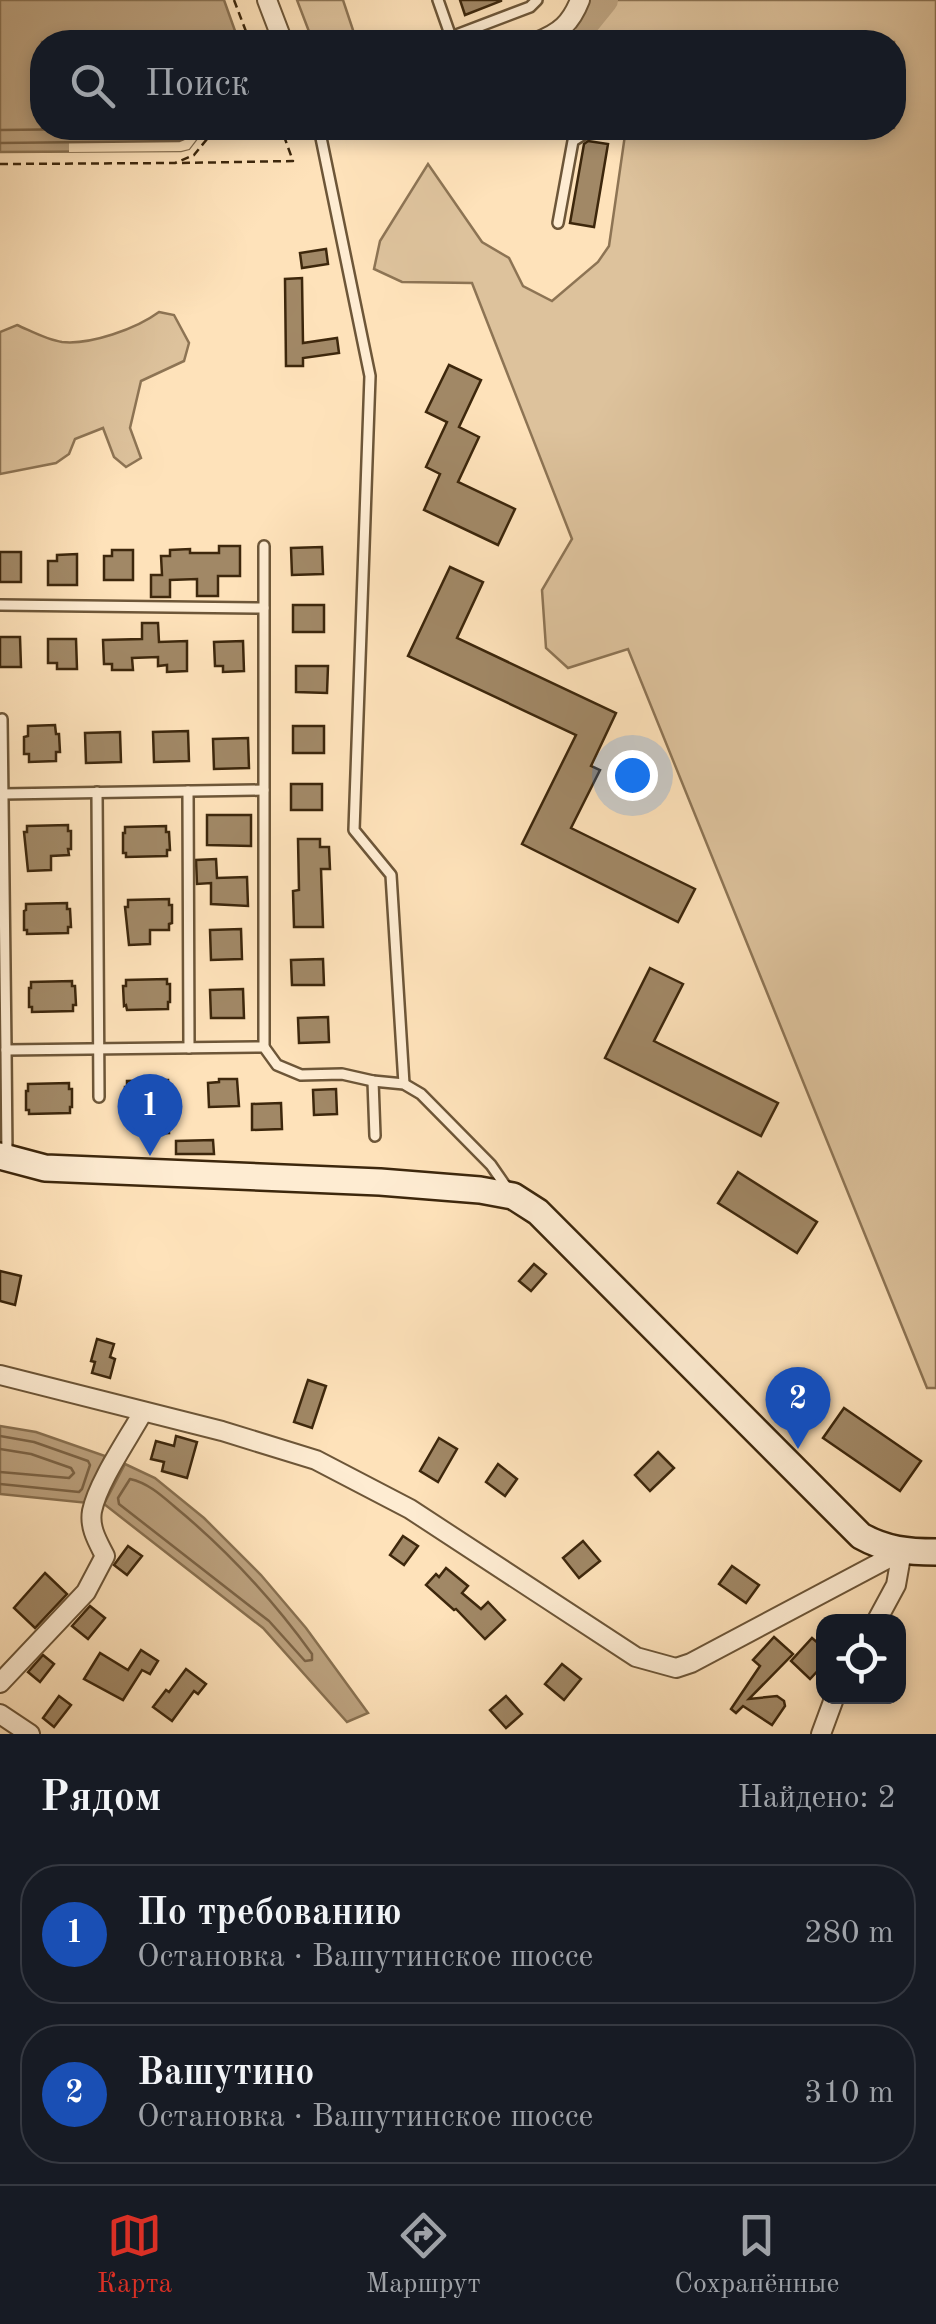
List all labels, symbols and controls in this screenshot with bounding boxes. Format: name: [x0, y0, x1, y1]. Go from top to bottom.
search box: [30, 30, 906, 140]
icon: search: [65, 58, 120, 113]
text: Поиск: [145, 66, 250, 104]
your location: [607, 750, 658, 801]
pin: 1: [118, 1074, 182, 1156]
pin: 2: [766, 1366, 830, 1449]
map controls: [816, 1614, 906, 1704]
button: locate: [816, 1614, 906, 1704]
text: Рядом: [40, 1778, 162, 1820]
text: Найдено: 2: [737, 1783, 896, 1815]
text: По требованию: [137, 1895, 402, 1933]
text: 1: [65, 1918, 84, 1950]
text: 280 m: [804, 1918, 894, 1950]
text: Остановка · Вашутинское шоссе: [137, 1942, 593, 1974]
text: Вашутино: [137, 2055, 314, 2093]
text: 2: [65, 2078, 84, 2110]
text: 310 m: [804, 2078, 894, 2110]
text: Остановка · Вашутинское шоссе: [137, 2102, 593, 2134]
tab: Карта: [97, 2208, 172, 2303]
tab: Маршрут: [366, 2208, 481, 2303]
tab: Сохранённые: [674, 2208, 839, 2303]

